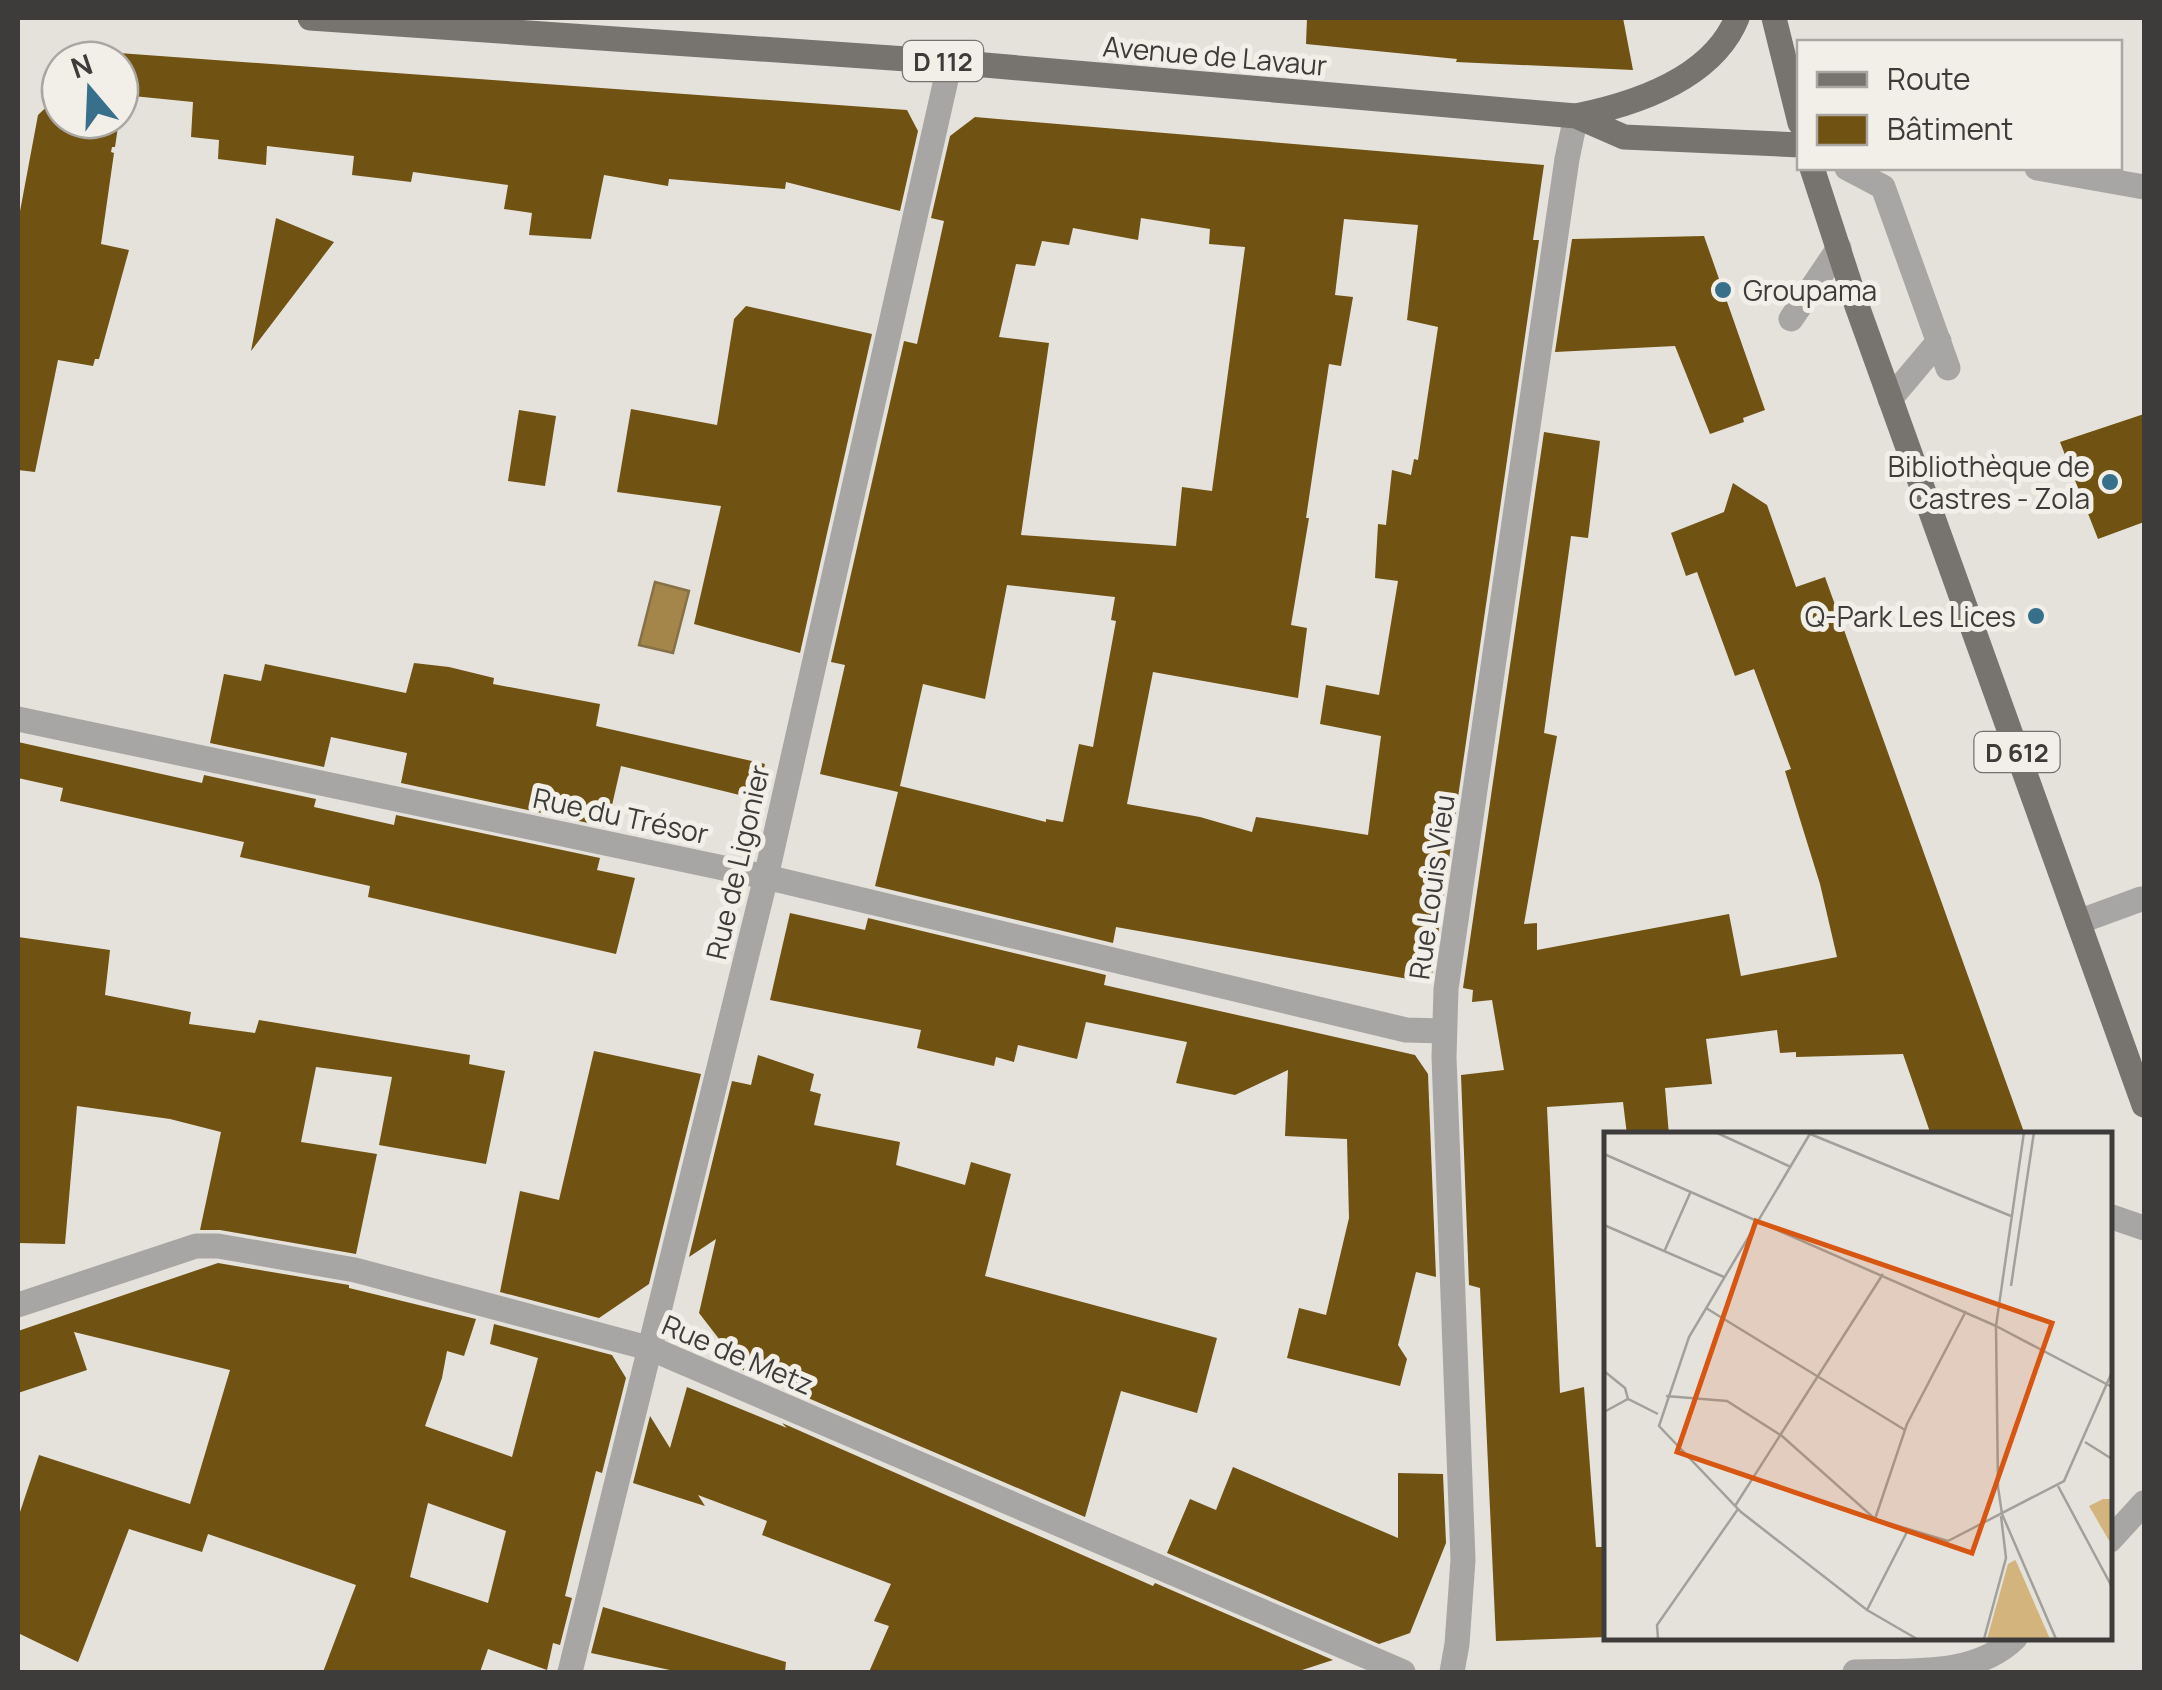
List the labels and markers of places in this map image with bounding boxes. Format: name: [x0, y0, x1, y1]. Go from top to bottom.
place label: Groupama: [1743, 271, 1877, 309]
marker: Groupama: [1712, 279, 1734, 301]
place label: Bibliothèque de Castres - Zola: [1888, 447, 2090, 517]
marker: Bibliothèque de Castres - Zola: [2099, 471, 2121, 493]
place label: Q-Park Les Lices: [1805, 597, 2016, 635]
marker: Q-Park Les Lices: [2025, 605, 2047, 627]

